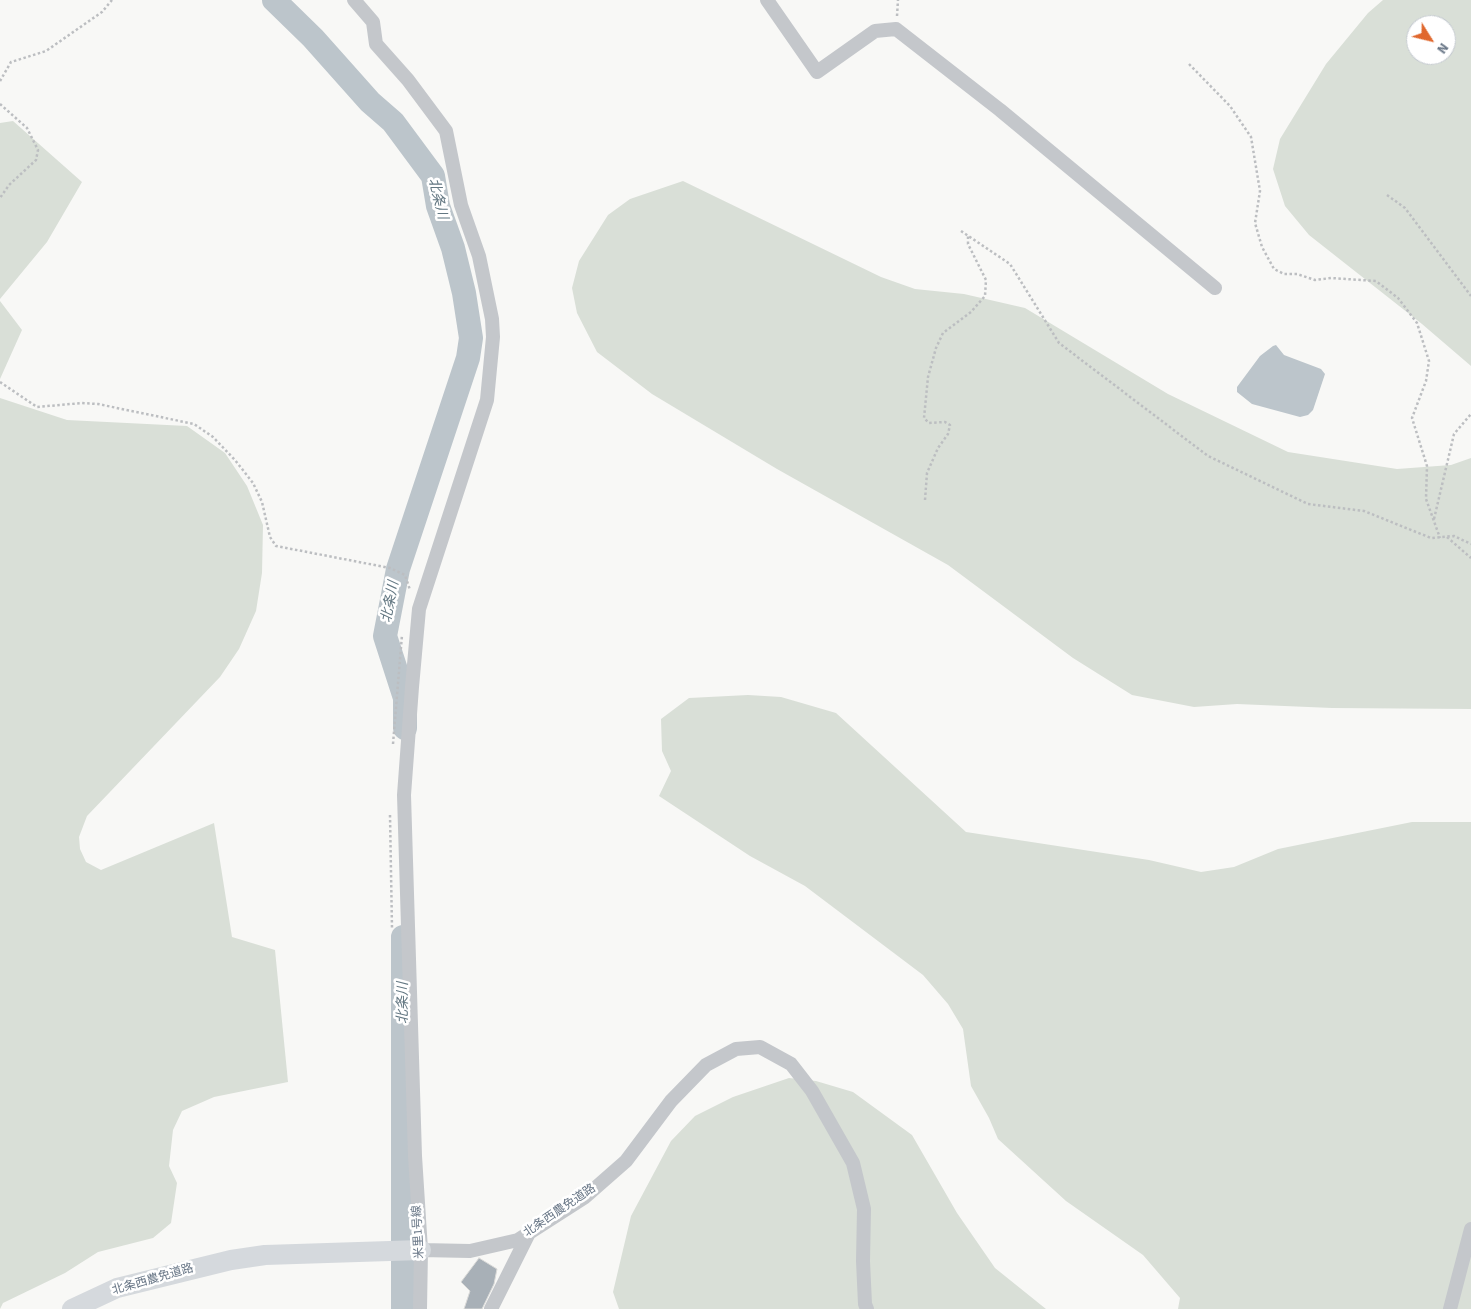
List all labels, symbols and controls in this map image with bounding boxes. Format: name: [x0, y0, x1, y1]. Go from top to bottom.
north arrow: [1406, 15, 1456, 65]
text: N: [1431, 39, 1453, 58]
water label: 北条川: [424, 177, 450, 221]
water label: 北条川: [379, 580, 403, 624]
water label: 北条川: [396, 982, 412, 1024]
street label: 北条西農免道路: [521, 1182, 599, 1240]
street label: 米里1号線: [410, 1205, 428, 1259]
street label: 北条西農免道路: [111, 1262, 195, 1298]

